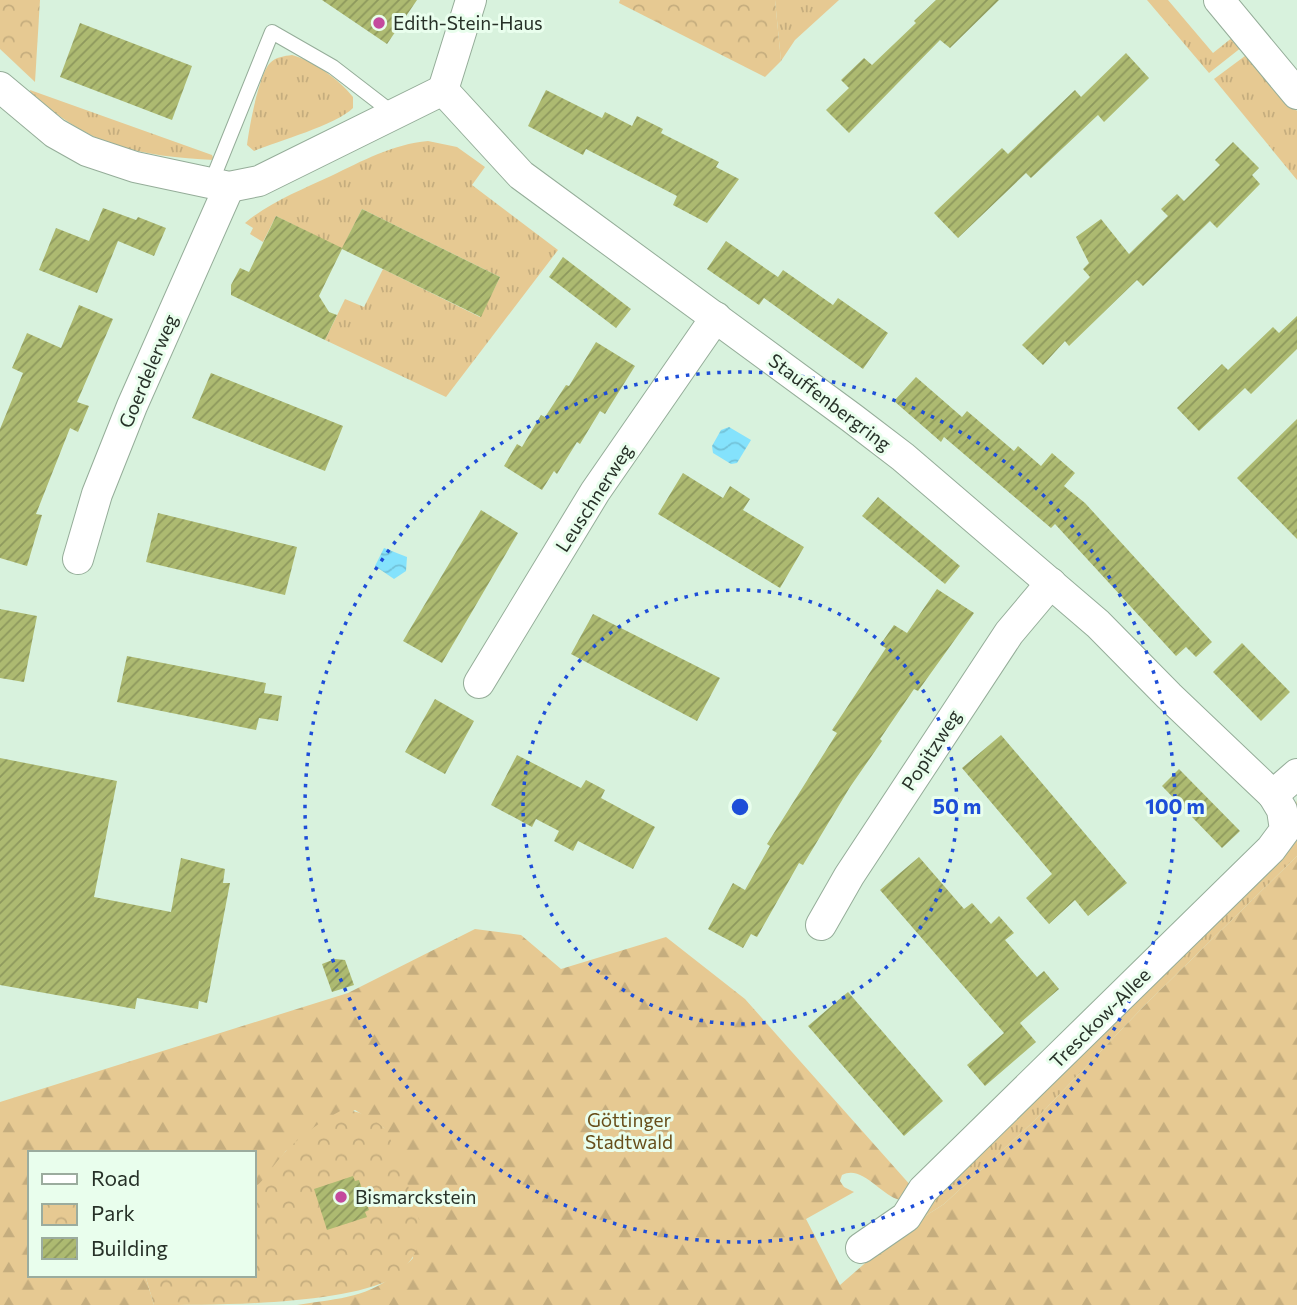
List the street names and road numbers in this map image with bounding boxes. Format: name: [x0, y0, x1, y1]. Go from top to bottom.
street label: Goerdelerweg: [113, 311, 182, 431]
street label: Stauffenbergring: [765, 348, 896, 455]
street label: Leuschnerweg: [550, 439, 637, 556]
street label: Popitzweg: [896, 705, 965, 794]
street label: Tresckow-Allee: [1045, 963, 1155, 1073]

